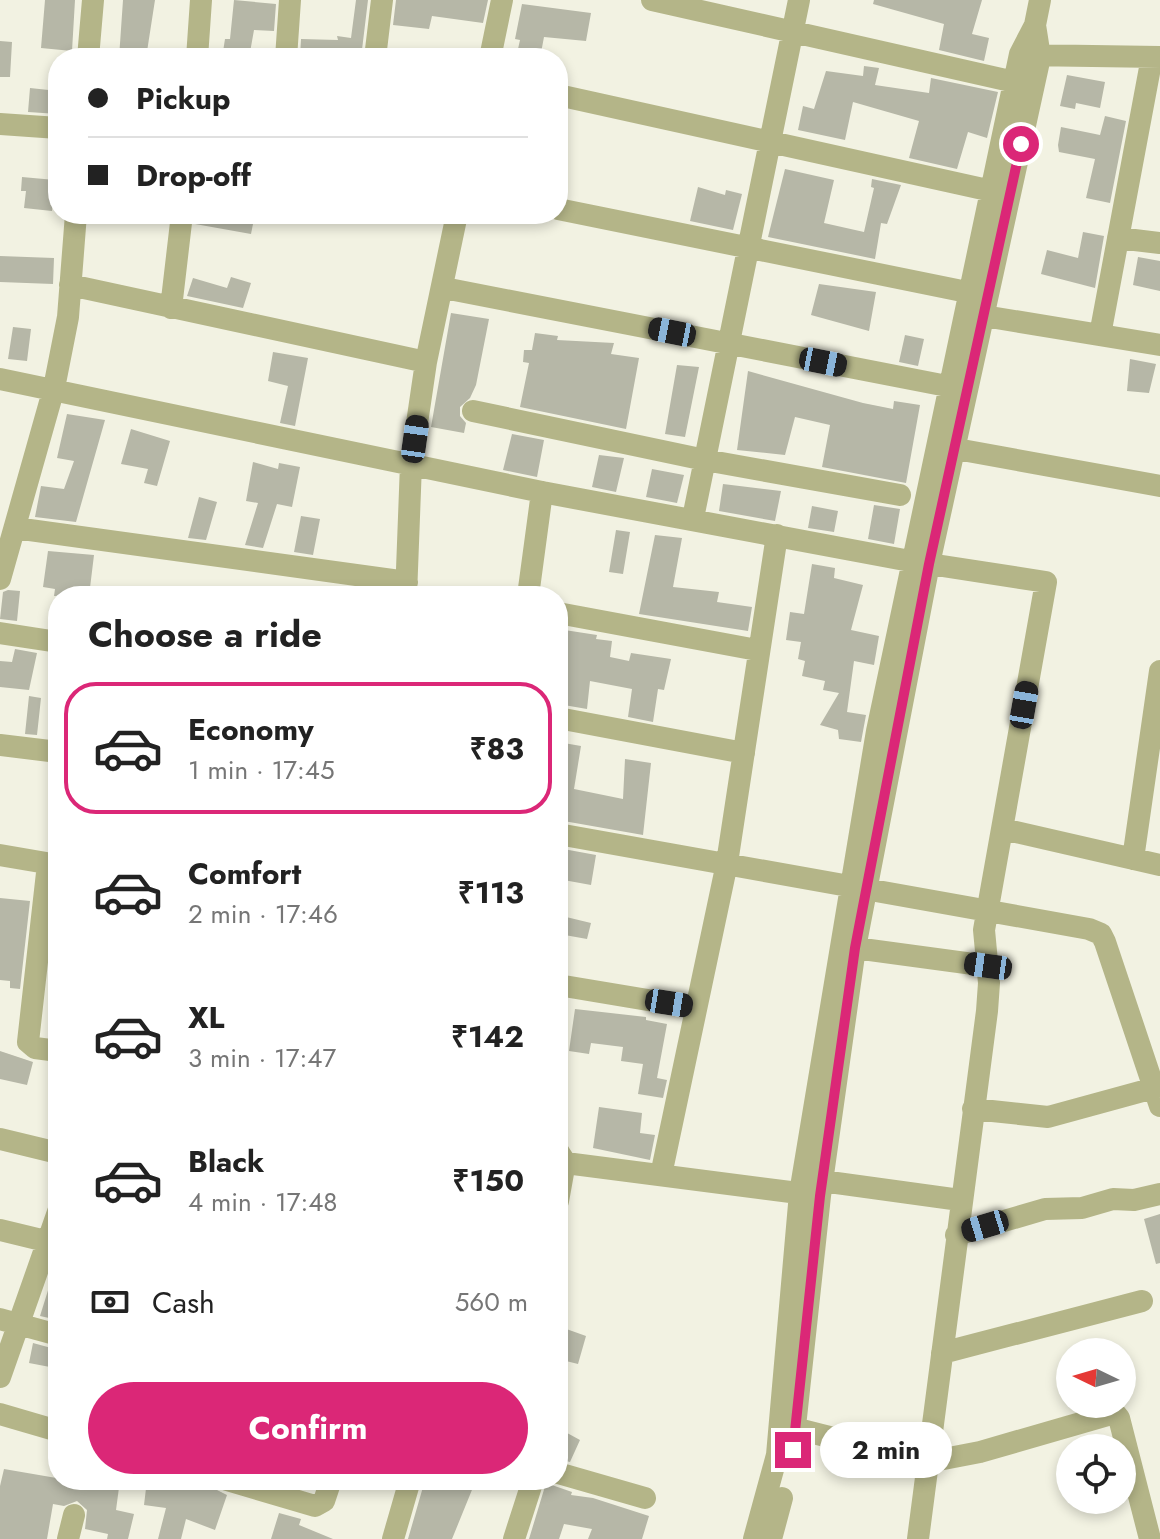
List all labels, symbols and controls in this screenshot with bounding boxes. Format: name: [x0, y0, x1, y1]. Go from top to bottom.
text: Pickup: [136, 77, 231, 120]
route start: [1003, 126, 1039, 162]
text: Drop-off: [136, 154, 251, 197]
car: [646, 316, 698, 348]
car: [797, 346, 849, 378]
car: [400, 414, 430, 464]
text: Choose a ride: [88, 608, 322, 660]
car: [1008, 679, 1040, 731]
text: Economy: [188, 708, 314, 751]
icon: car: [92, 712, 164, 784]
text: ₹83: [469, 727, 524, 770]
text: 1 min · 17:45: [188, 751, 335, 789]
text: Comfort: [188, 852, 301, 895]
icon: car: [92, 856, 164, 928]
text: ₹113: [458, 871, 524, 914]
text: 2 min · 17:46: [188, 895, 338, 933]
car: [963, 951, 1013, 981]
car: [643, 987, 695, 1019]
text: XL: [188, 996, 224, 1039]
icon: car: [92, 1000, 164, 1072]
text: ₹142: [451, 1015, 524, 1058]
text: 3 min · 17:47: [188, 1039, 336, 1077]
text: Black: [188, 1140, 264, 1183]
icon: car: [92, 1144, 164, 1216]
text: ₹150: [452, 1159, 524, 1202]
text: 4 min · 17:48: [188, 1183, 338, 1221]
car: [959, 1208, 1011, 1244]
icon: cash: [88, 1280, 132, 1324]
text: Cash: [152, 1281, 215, 1324]
text: 560 m: [455, 1283, 528, 1321]
north arrow: [1056, 1338, 1136, 1418]
map controls: [1056, 1338, 1136, 1514]
button: Confirm: [88, 1382, 528, 1474]
callout: 2 min: [821, 1422, 953, 1478]
text: 2 min: [852, 1431, 920, 1469]
route end: [775, 1432, 811, 1468]
button: locate: [1056, 1434, 1136, 1514]

